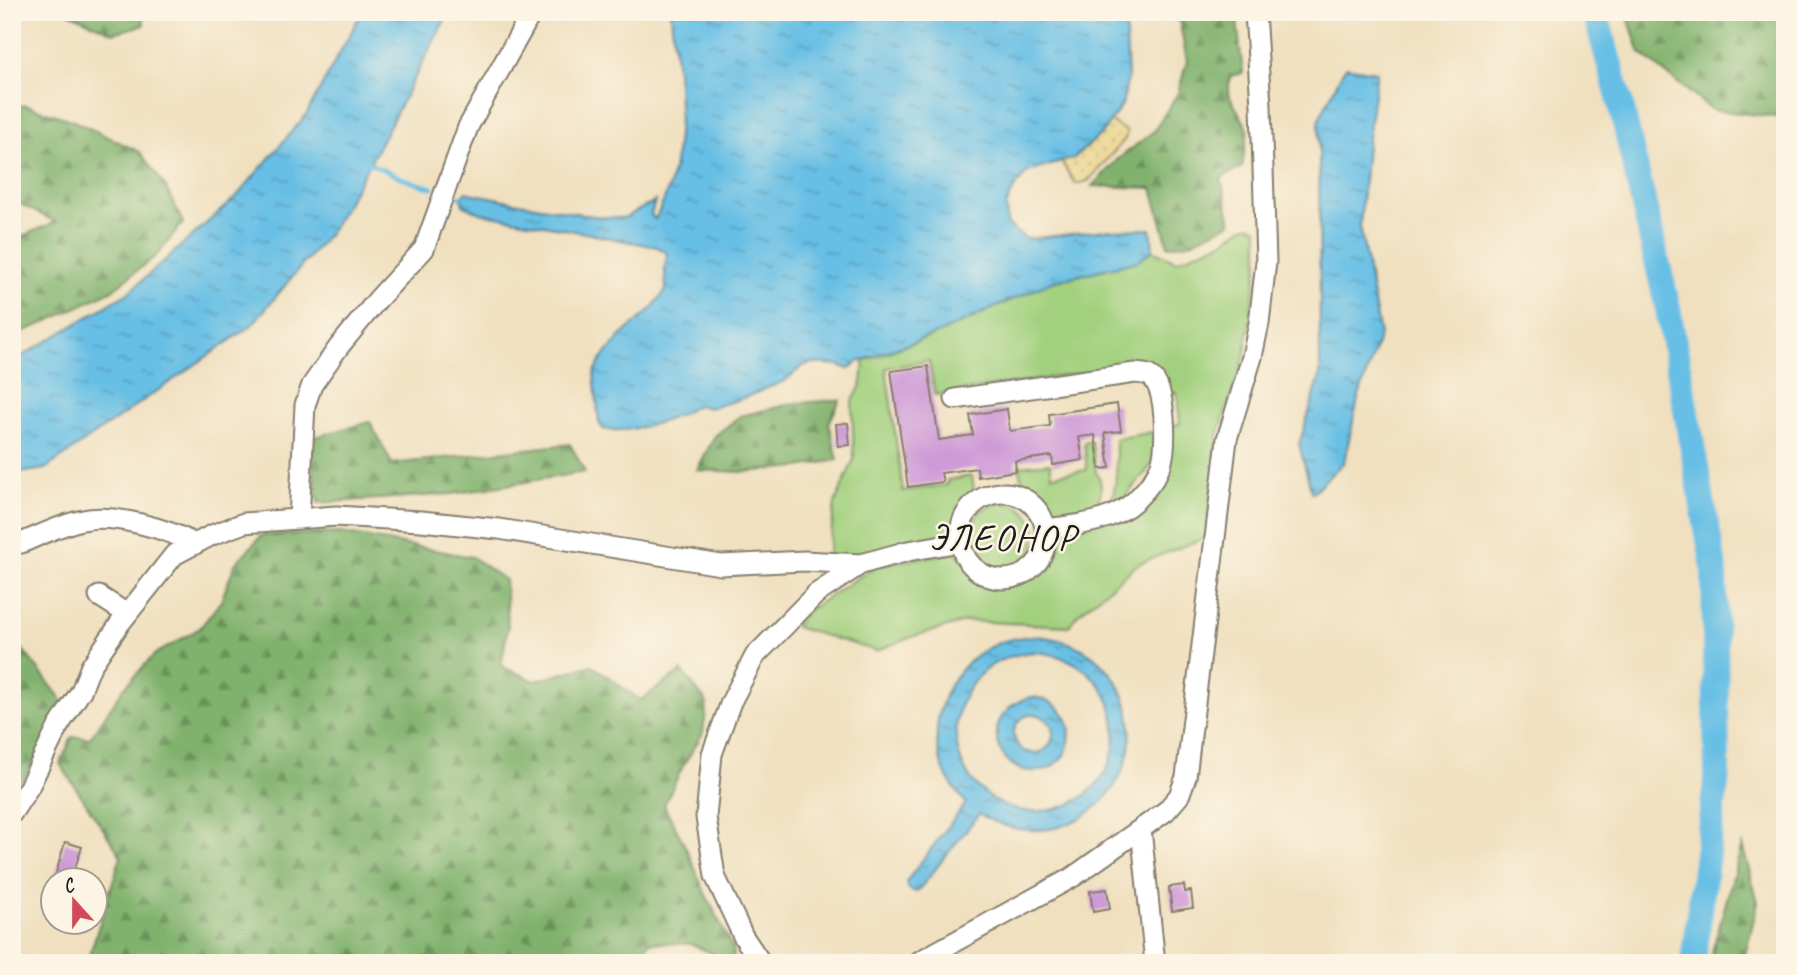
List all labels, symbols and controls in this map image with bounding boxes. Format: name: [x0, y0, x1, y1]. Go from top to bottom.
district label: ЭЛЕОНОР: [929, 514, 1080, 561]
north arrow: [38, 866, 108, 936]
text: С: [60, 872, 79, 899]

